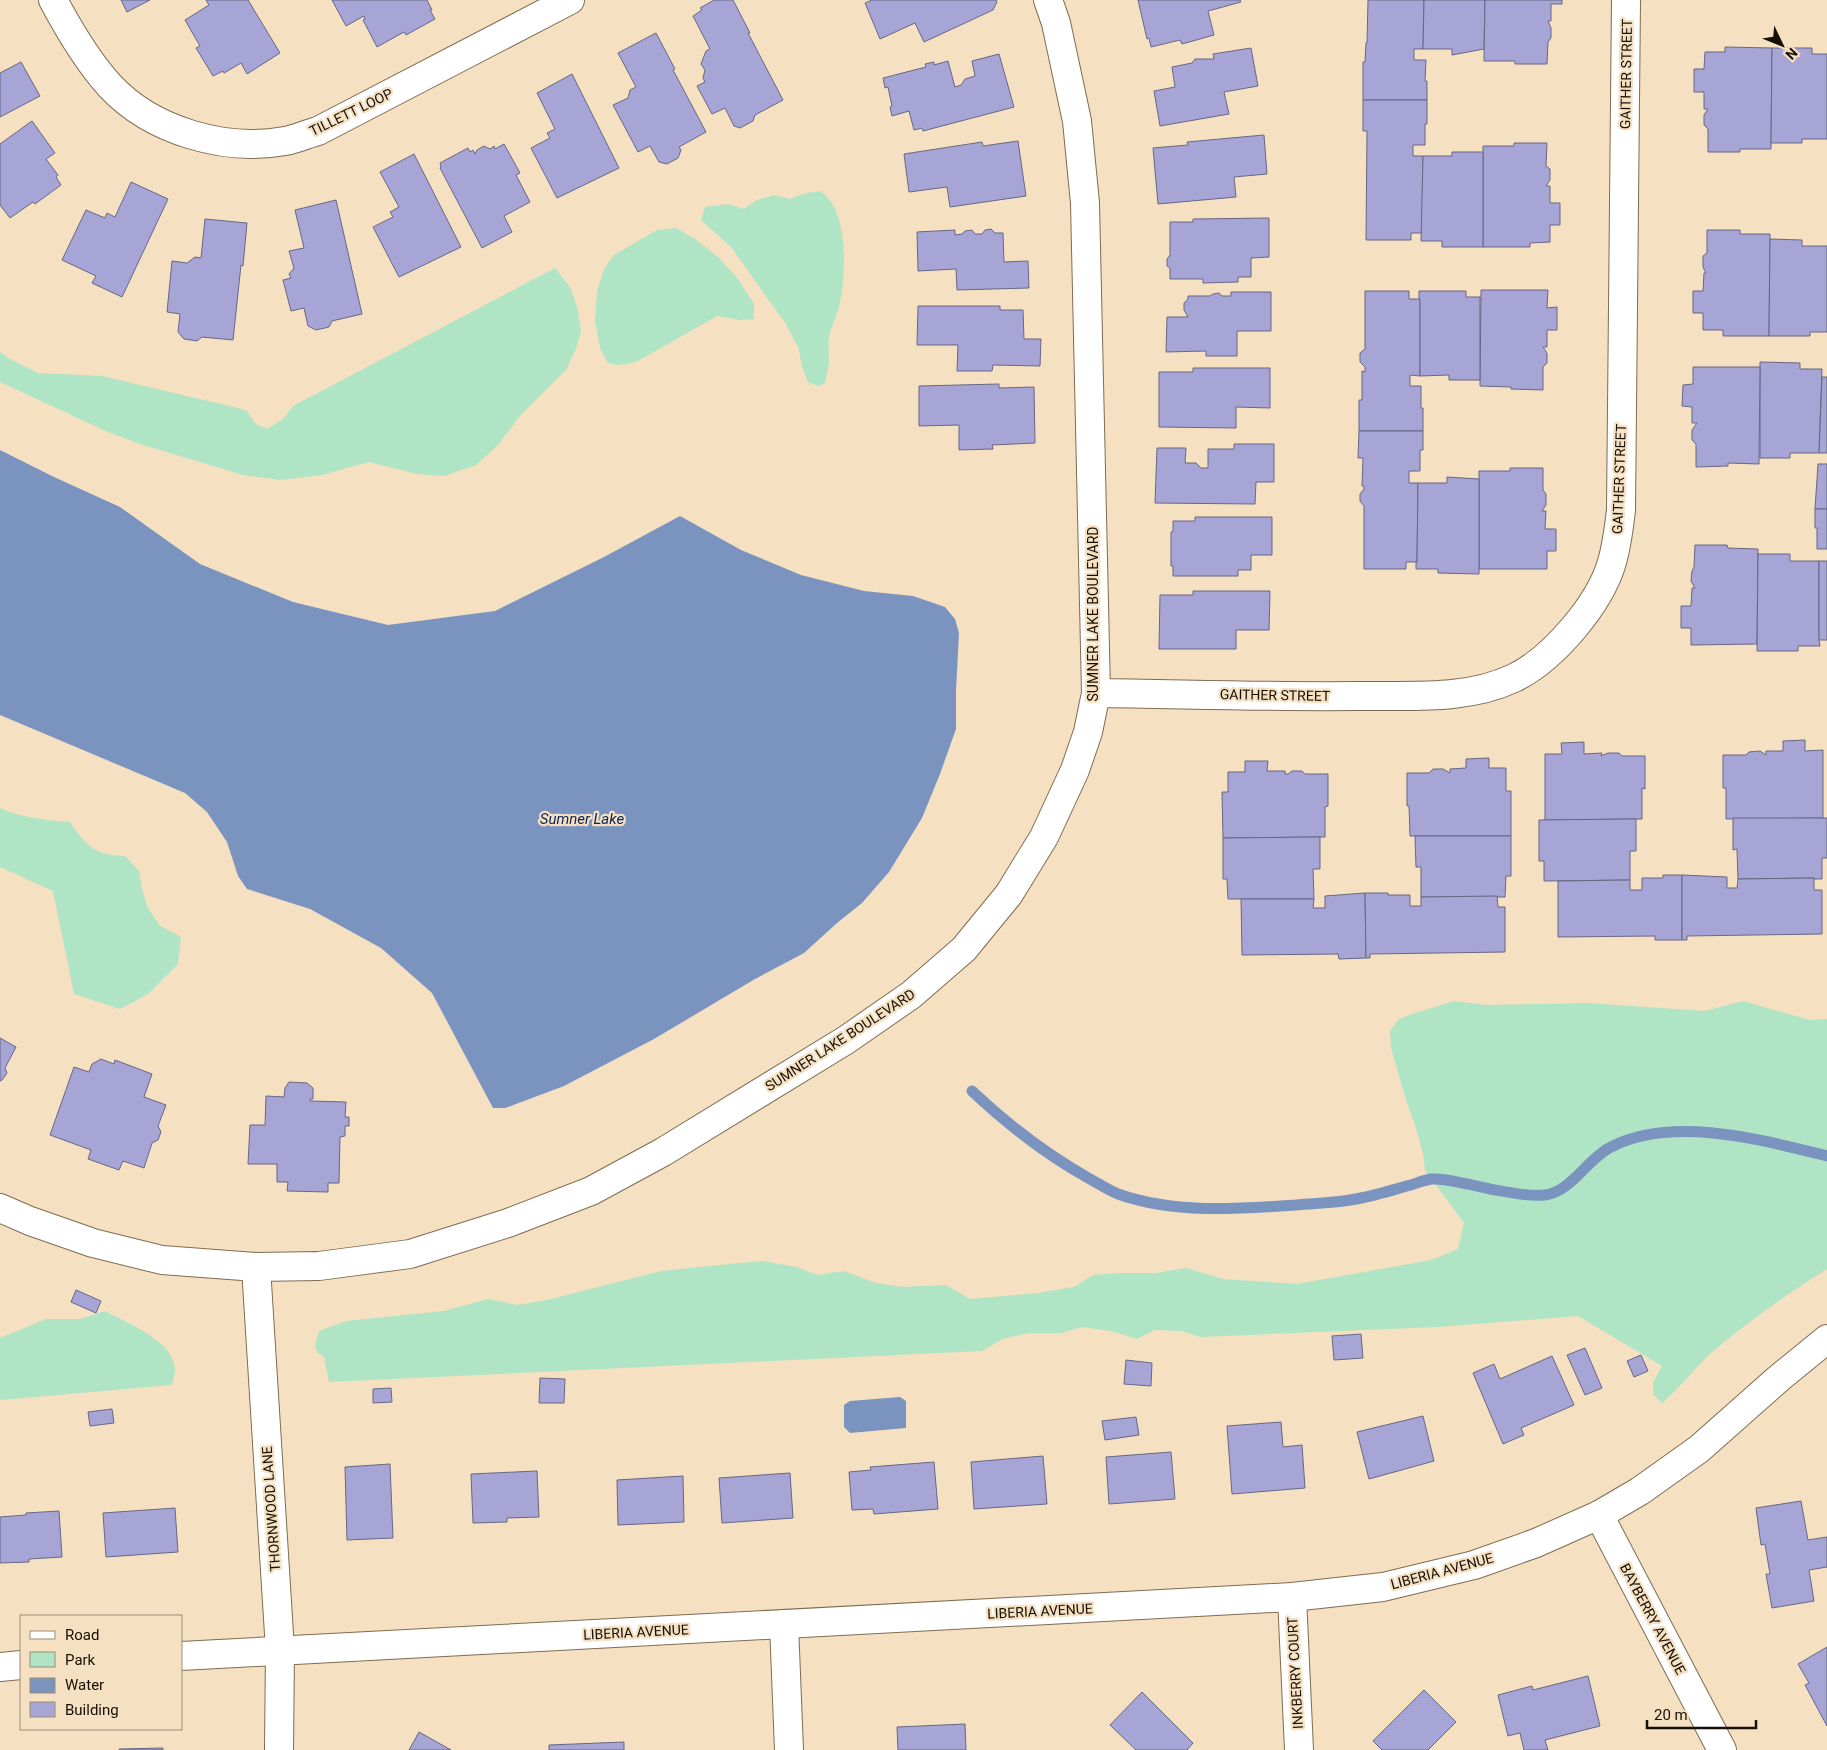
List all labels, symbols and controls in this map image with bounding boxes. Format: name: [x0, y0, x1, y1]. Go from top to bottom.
street label: GAITHER STREET: [1617, 18, 1635, 129]
north arrow: [1757, 20, 1807, 70]
text: N: [1782, 45, 1801, 63]
street label: TILLETT LOOP: [307, 85, 395, 139]
street label: GAITHER STREET: [1609, 423, 1629, 534]
street label: SUMNER LAKE BOULEVARD: [1085, 527, 1101, 701]
street label: GAITHER STREET: [1220, 686, 1331, 704]
water label: Sumner Lake: [540, 810, 625, 828]
street label: SUMNER LAKE BOULEVARD: [762, 986, 918, 1094]
street label: THORNWOOD LANE: [259, 1446, 283, 1572]
street label: LIBERIA AVENUE: [1389, 1550, 1495, 1592]
street label: BAYBERRY AVENUE: [1617, 1561, 1689, 1677]
street label: LIBERIA AVENUE: [987, 1600, 1093, 1622]
legend: [20, 1615, 182, 1730]
street label: INKBERRY COURT: [1284, 1616, 1306, 1730]
street label: LIBERIA AVENUE: [583, 1621, 689, 1643]
text: Road: [65, 1626, 99, 1644]
text: Park: [65, 1651, 96, 1669]
text: Water: [65, 1676, 104, 1694]
scale bar: [1647, 1698, 1756, 1730]
text: Building: [65, 1701, 119, 1719]
text: 20 m: [1654, 1706, 1688, 1724]

